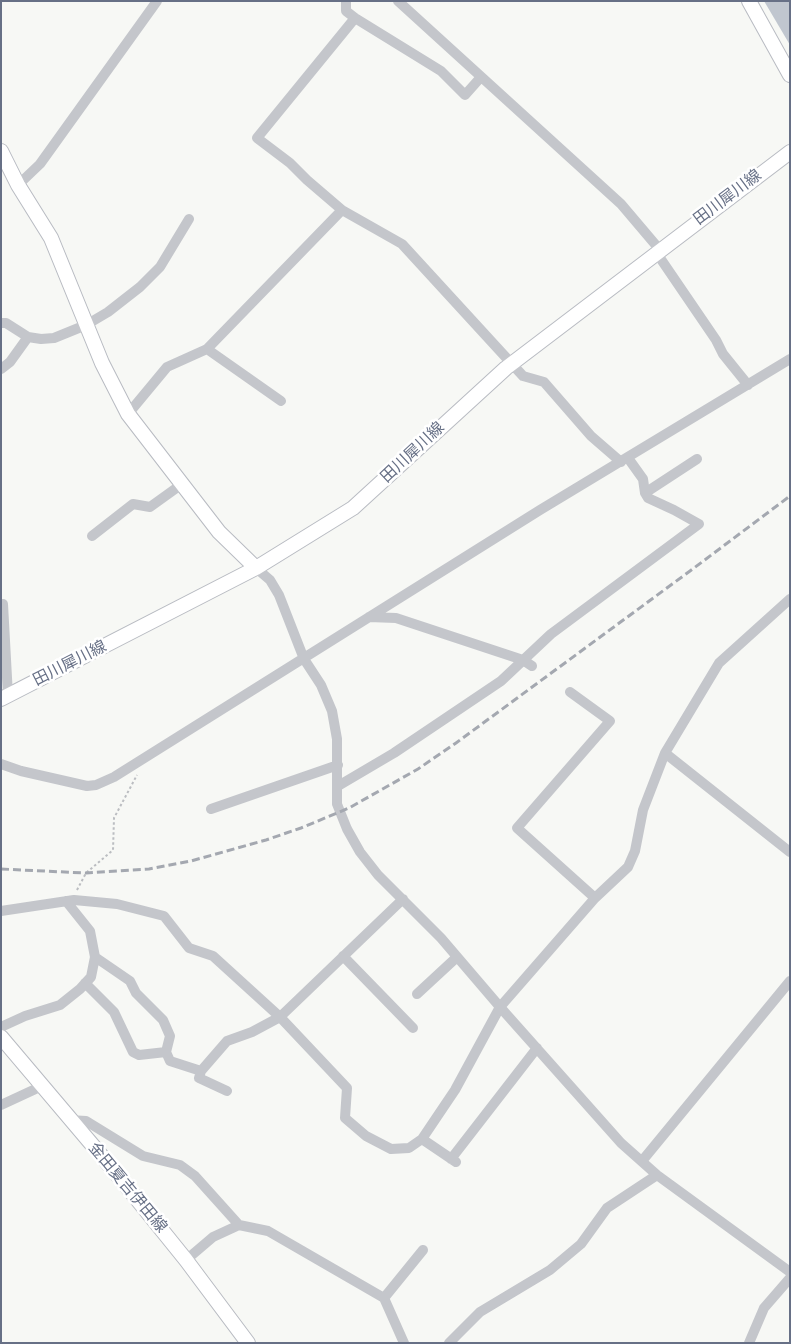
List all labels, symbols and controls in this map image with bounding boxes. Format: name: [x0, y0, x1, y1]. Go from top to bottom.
street label: 田川犀川線: [690, 166, 766, 230]
street label: 田川犀川線: [377, 419, 449, 487]
street label: 田川犀川線: [30, 637, 110, 691]
street label: 金田夏吉伊田線: [84, 1139, 170, 1237]

